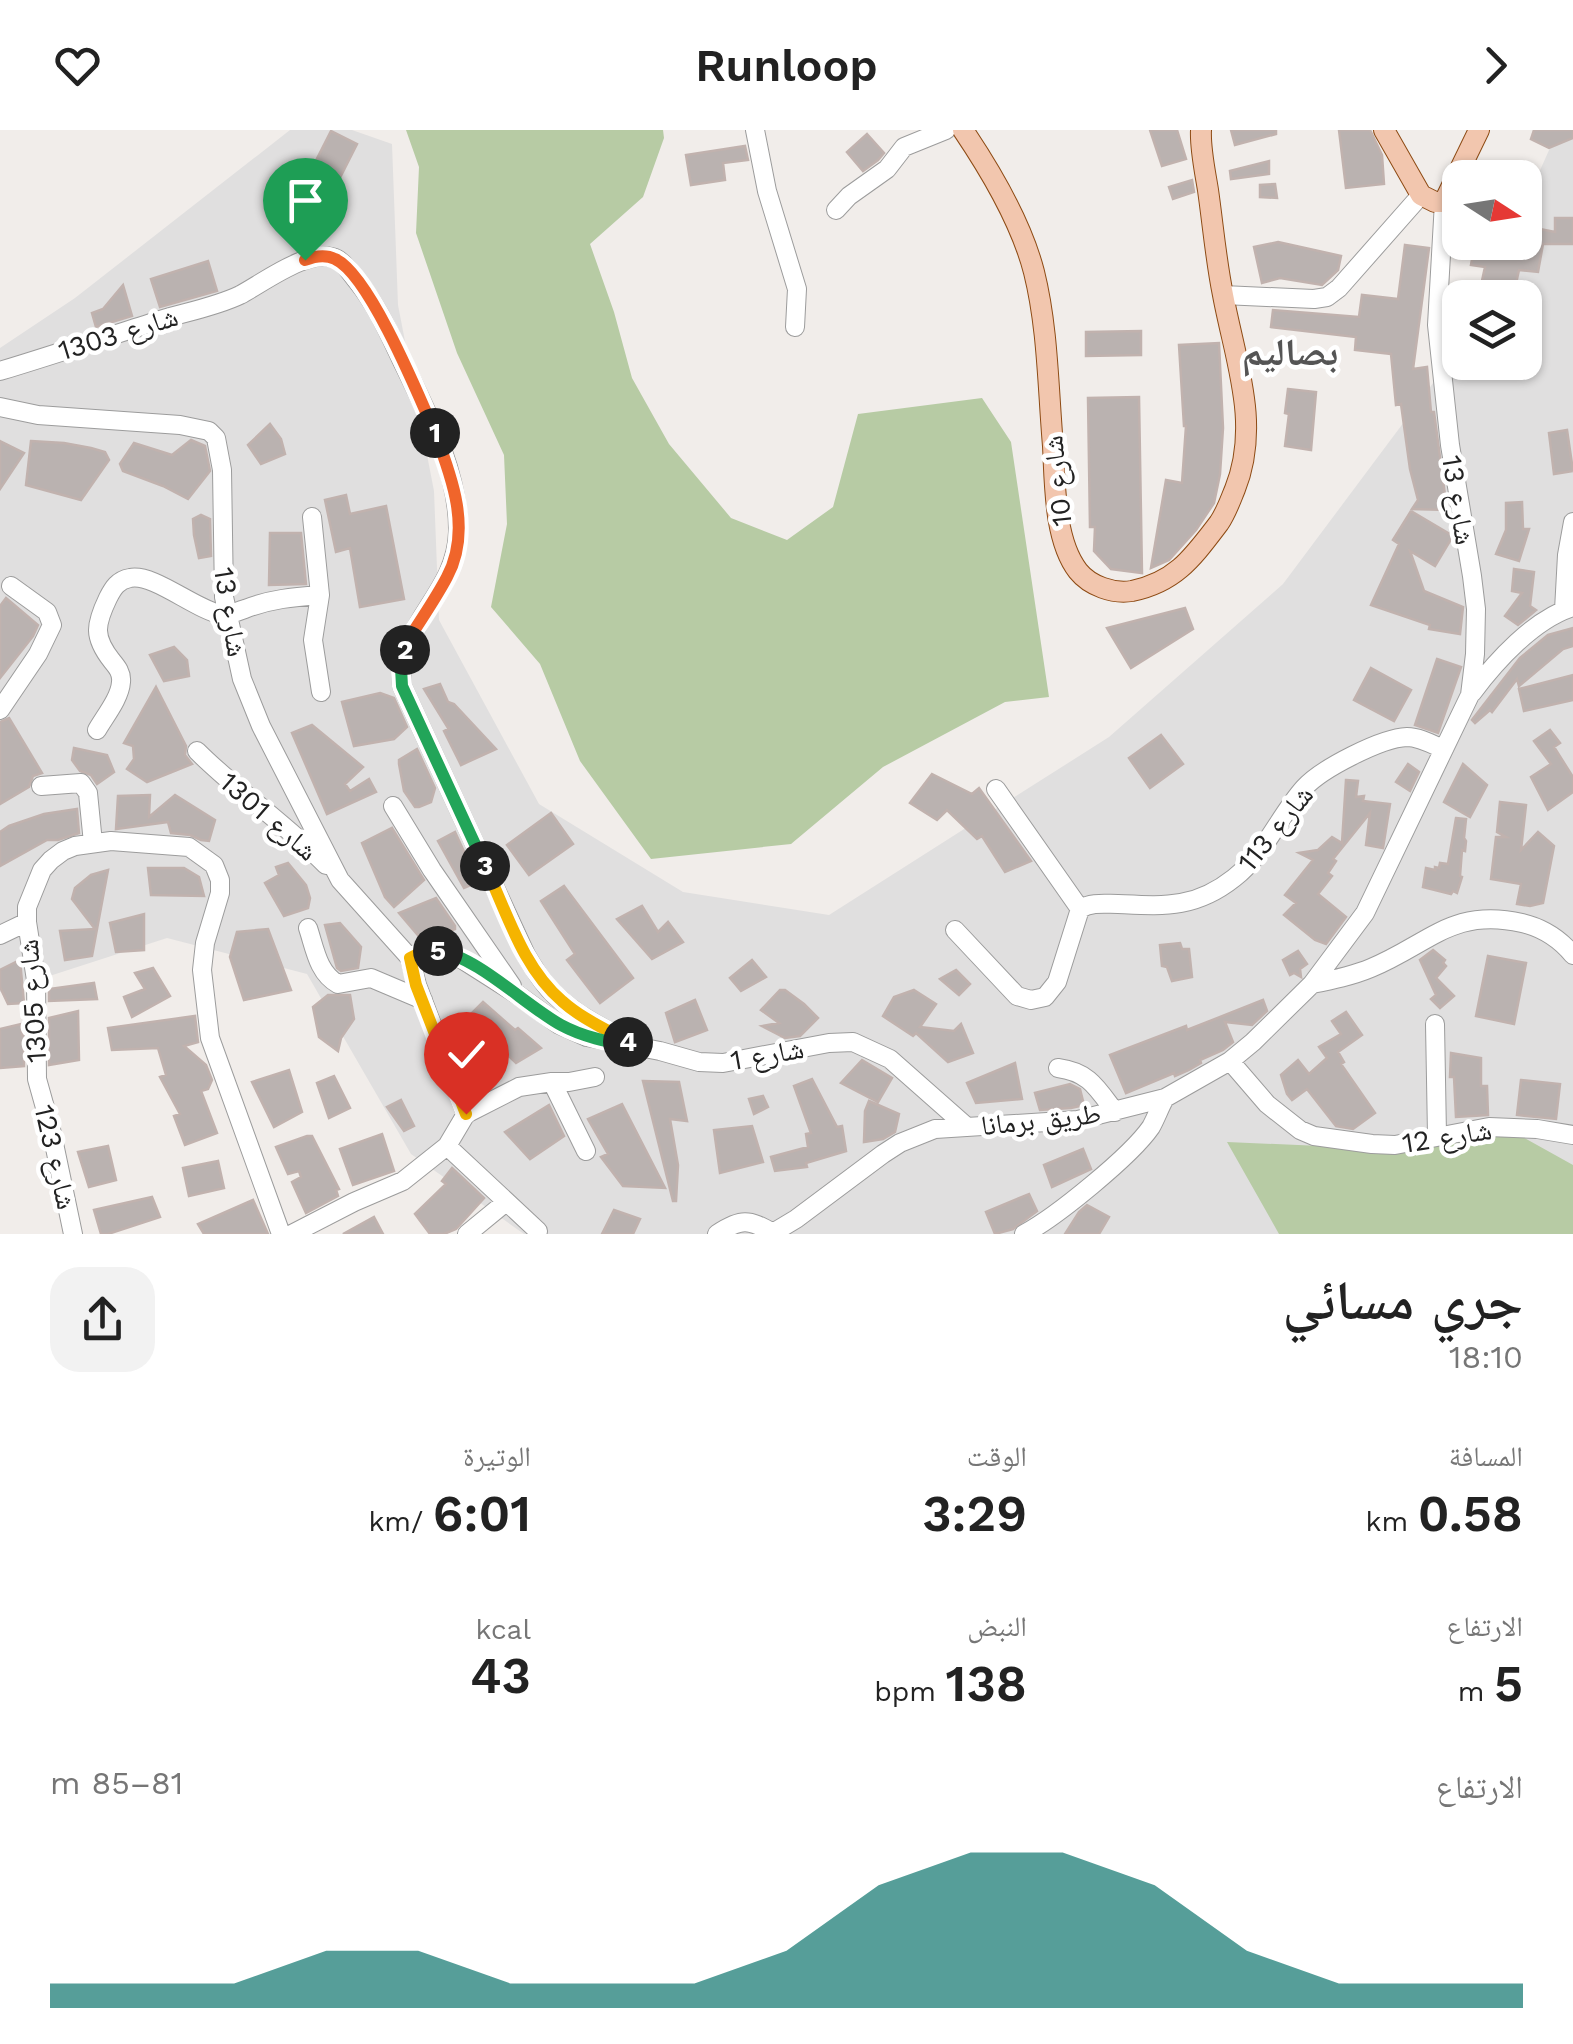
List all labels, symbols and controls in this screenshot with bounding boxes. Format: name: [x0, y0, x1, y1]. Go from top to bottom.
icon: heart: [50, 38, 105, 93]
icon: forward: [1468, 38, 1523, 93]
text: Runloop: [695, 39, 878, 92]
pin: [263, 158, 348, 261]
north arrow: [1442, 160, 1542, 260]
map controls: [1442, 160, 1542, 380]
icon: arrive: [278, 173, 333, 228]
button: layers: [1442, 280, 1542, 380]
street label: شارع 1303: [54, 300, 182, 368]
district label: بصاليم: [1242, 330, 1338, 377]
pin: 1: [410, 408, 460, 458]
text: 1: [429, 416, 441, 449]
street label: شارع 10: [1036, 434, 1080, 528]
street label: شارع 13: [1434, 453, 1482, 547]
street label: شارع 13: [206, 565, 254, 659]
pin: 2: [380, 625, 430, 675]
text: 2: [397, 633, 413, 666]
street label: شارع 1301: [213, 765, 324, 868]
street label: شارع 113: [1231, 779, 1321, 879]
pin: 3: [460, 841, 510, 891]
text: 3: [477, 849, 493, 882]
pin: 5: [413, 926, 463, 976]
text: 5: [430, 934, 446, 967]
street label: شارع 1305: [12, 938, 54, 1064]
pin: [424, 1012, 509, 1115]
pin: 4: [603, 1017, 653, 1067]
text: 4: [619, 1025, 637, 1058]
icon: check: [439, 1027, 494, 1082]
street label: شارع 1: [728, 1032, 806, 1078]
street label: طريق برمانا: [979, 1097, 1103, 1143]
street label: شارع 123: [26, 1102, 84, 1213]
street label: شارع 12: [1400, 1113, 1494, 1161]
button: share: [50, 1267, 155, 1372]
text: جري مسائي: [1283, 1268, 1523, 1332]
text: 18:10: [1449, 1338, 1523, 1376]
text: الوتيرة: [463, 1440, 531, 1473]
text: الوقت: [967, 1440, 1027, 1473]
text: المسافة: [1449, 1440, 1523, 1473]
text: 6:01: [433, 1484, 531, 1543]
text: 3:29: [922, 1484, 1027, 1543]
text: 0.58: [1418, 1484, 1523, 1543]
text: /km: [368, 1505, 433, 1538]
text: km: [1366, 1505, 1418, 1538]
text: النبض: [967, 1610, 1027, 1643]
text: الارتفاع: [1447, 1610, 1523, 1643]
text: kcal: [476, 1613, 531, 1646]
text: 43: [470, 1646, 531, 1705]
text: 138: [946, 1654, 1027, 1713]
text: 5: [1494, 1654, 1523, 1713]
text: bpm: [874, 1675, 946, 1708]
text: m: [1458, 1675, 1494, 1708]
text: 81–85 m: [50, 1764, 183, 1802]
text: الارتفاع: [1436, 1768, 1523, 1806]

